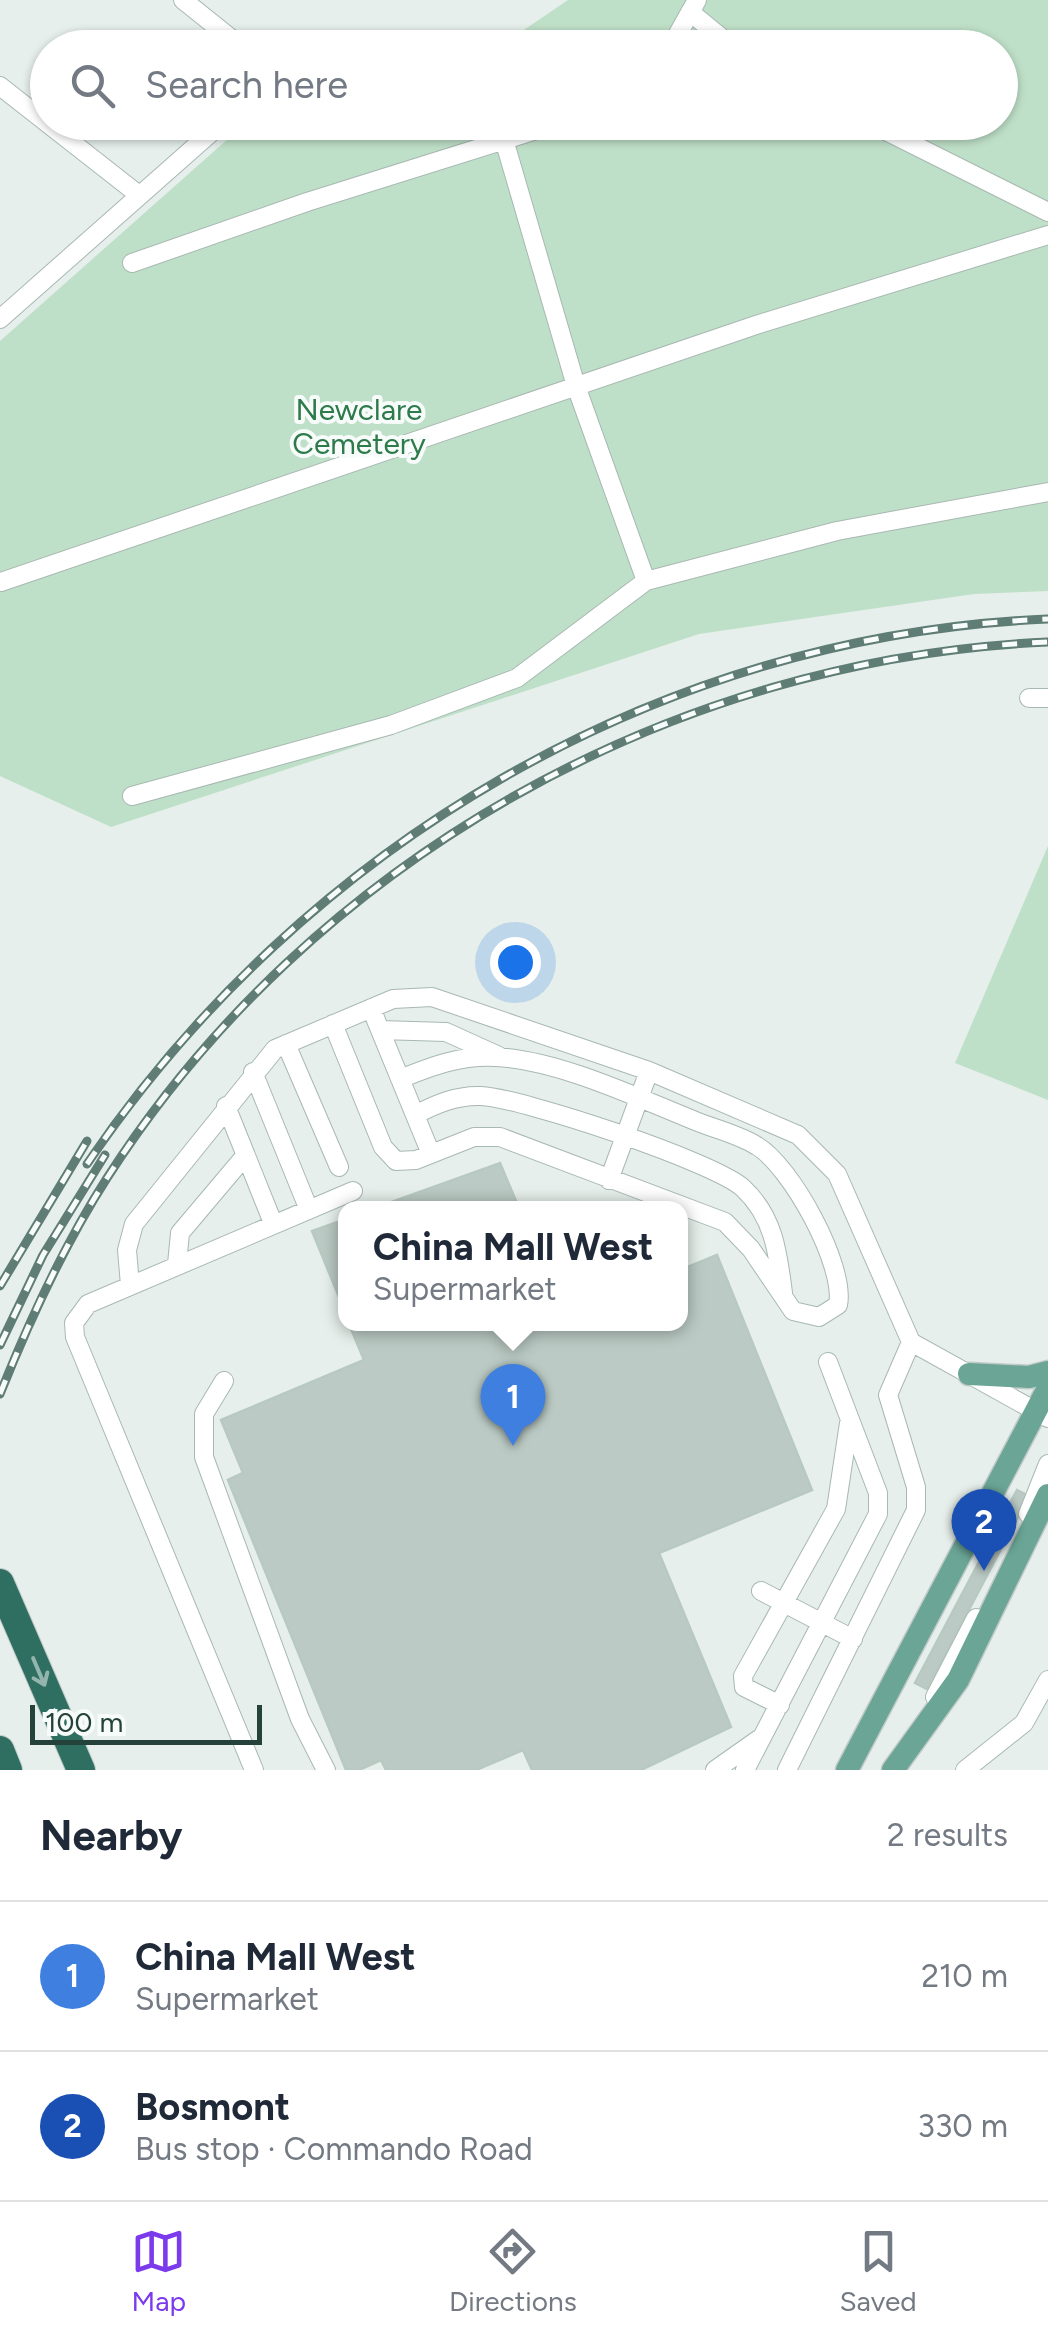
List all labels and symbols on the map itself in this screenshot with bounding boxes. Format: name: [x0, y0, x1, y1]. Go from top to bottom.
park label: Newclare Cemetery: [292, 391, 426, 462]
your location: [490, 937, 541, 988]
pin: 1: [480, 1364, 546, 1446]
pin: 2: [952, 1488, 1016, 1571]
one-way arrow: [31, 1656, 49, 1687]
scale bar: [30, 1700, 262, 1744]

